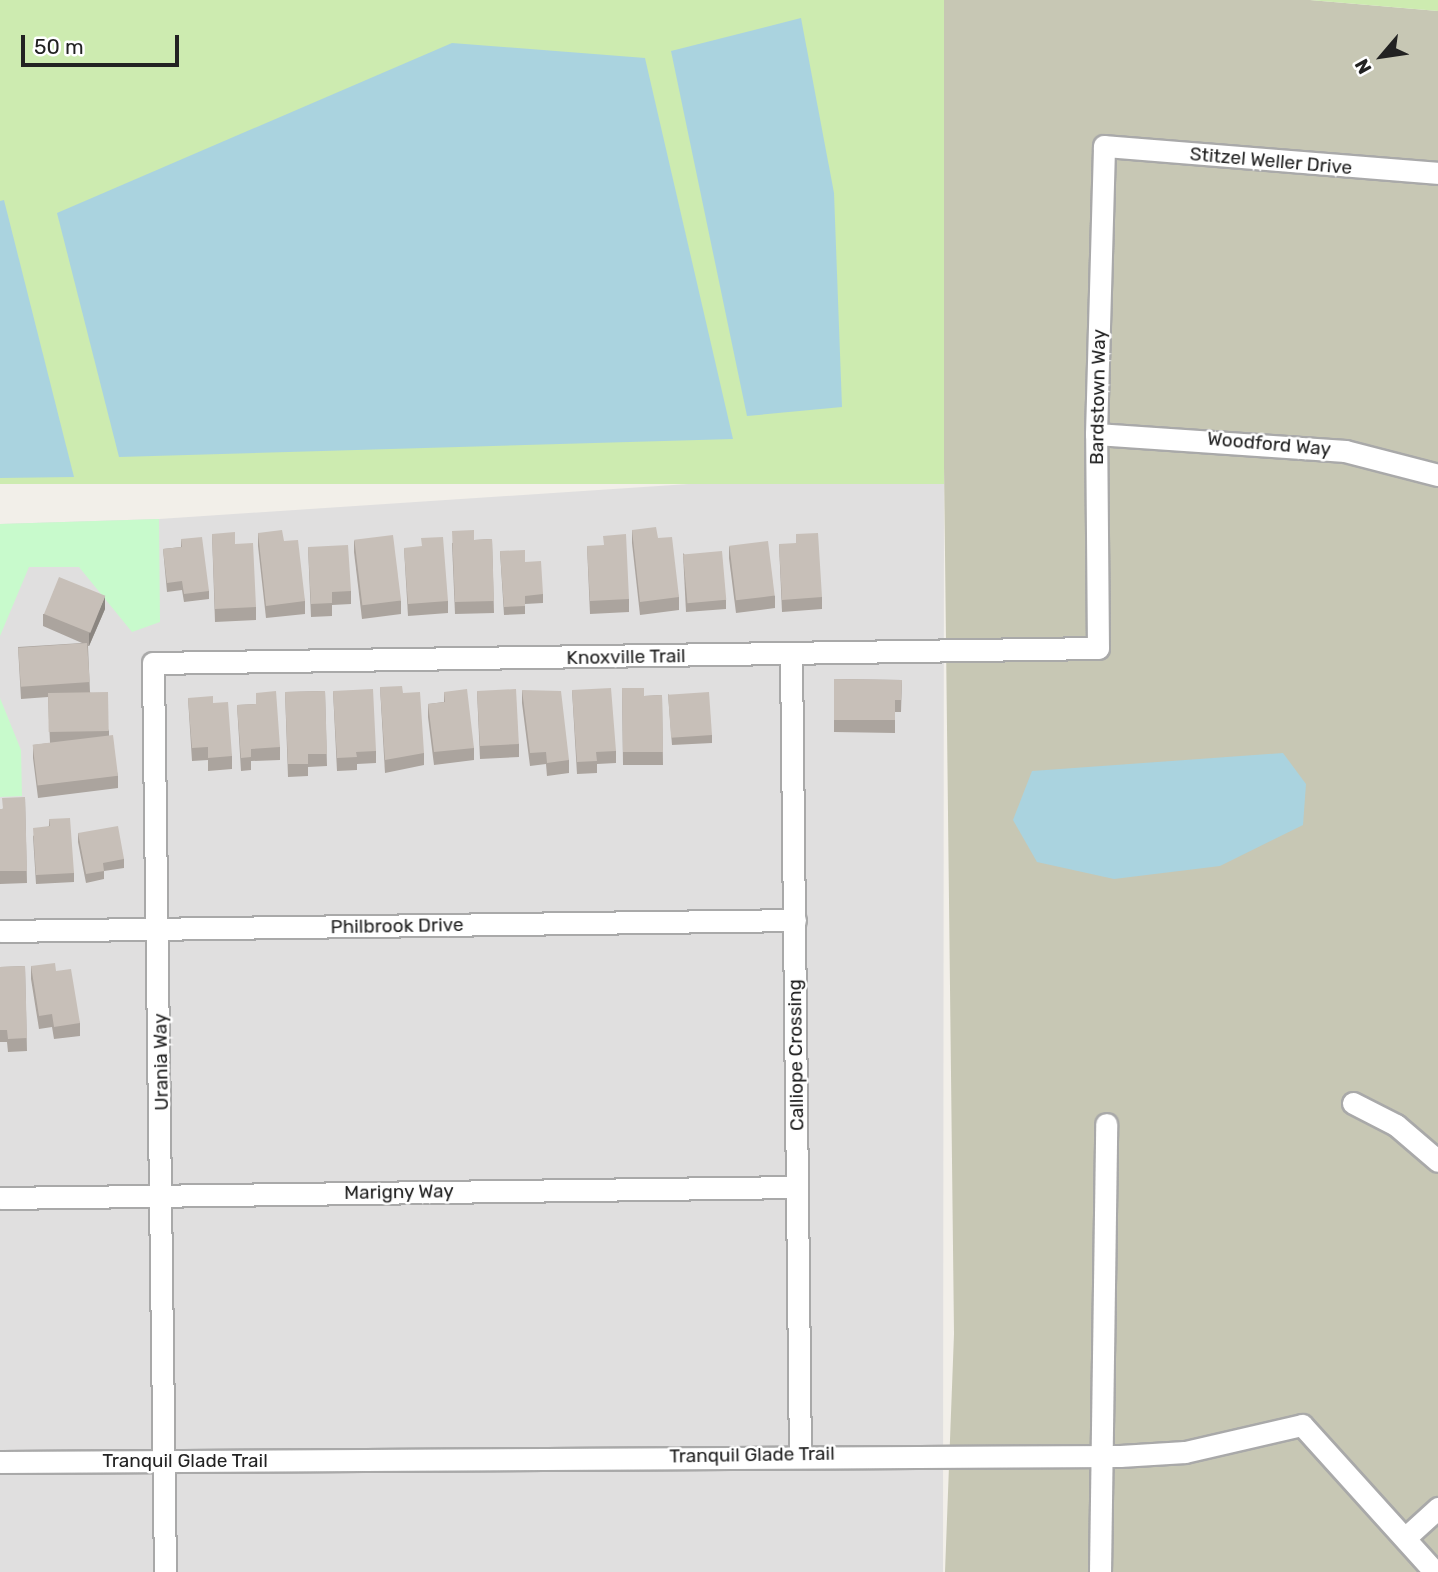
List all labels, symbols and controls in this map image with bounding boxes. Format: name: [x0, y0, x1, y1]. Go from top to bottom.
scale bar: [24, 21, 182, 65]
north arrow: [1347, 21, 1417, 91]
text: 50 m: [34, 34, 84, 59]
text: N: [1350, 55, 1377, 78]
street label: Stitzel Weller Drive: [1188, 143, 1354, 179]
street label: Bardstown Way: [1085, 329, 1111, 465]
street label: Woodford Way: [1206, 427, 1332, 461]
street label: Knoxville Trail: [566, 645, 686, 669]
street label: Philbrook Drive: [330, 913, 464, 939]
street label: Calliope Crossing: [783, 979, 809, 1131]
street label: Urania Way: [149, 1013, 173, 1111]
street label: Marigny Way: [343, 1180, 455, 1204]
street label: Tranquil Glade Trail: [669, 1442, 835, 1468]
street label: Tranquil Glade Trail: [102, 1450, 268, 1472]

